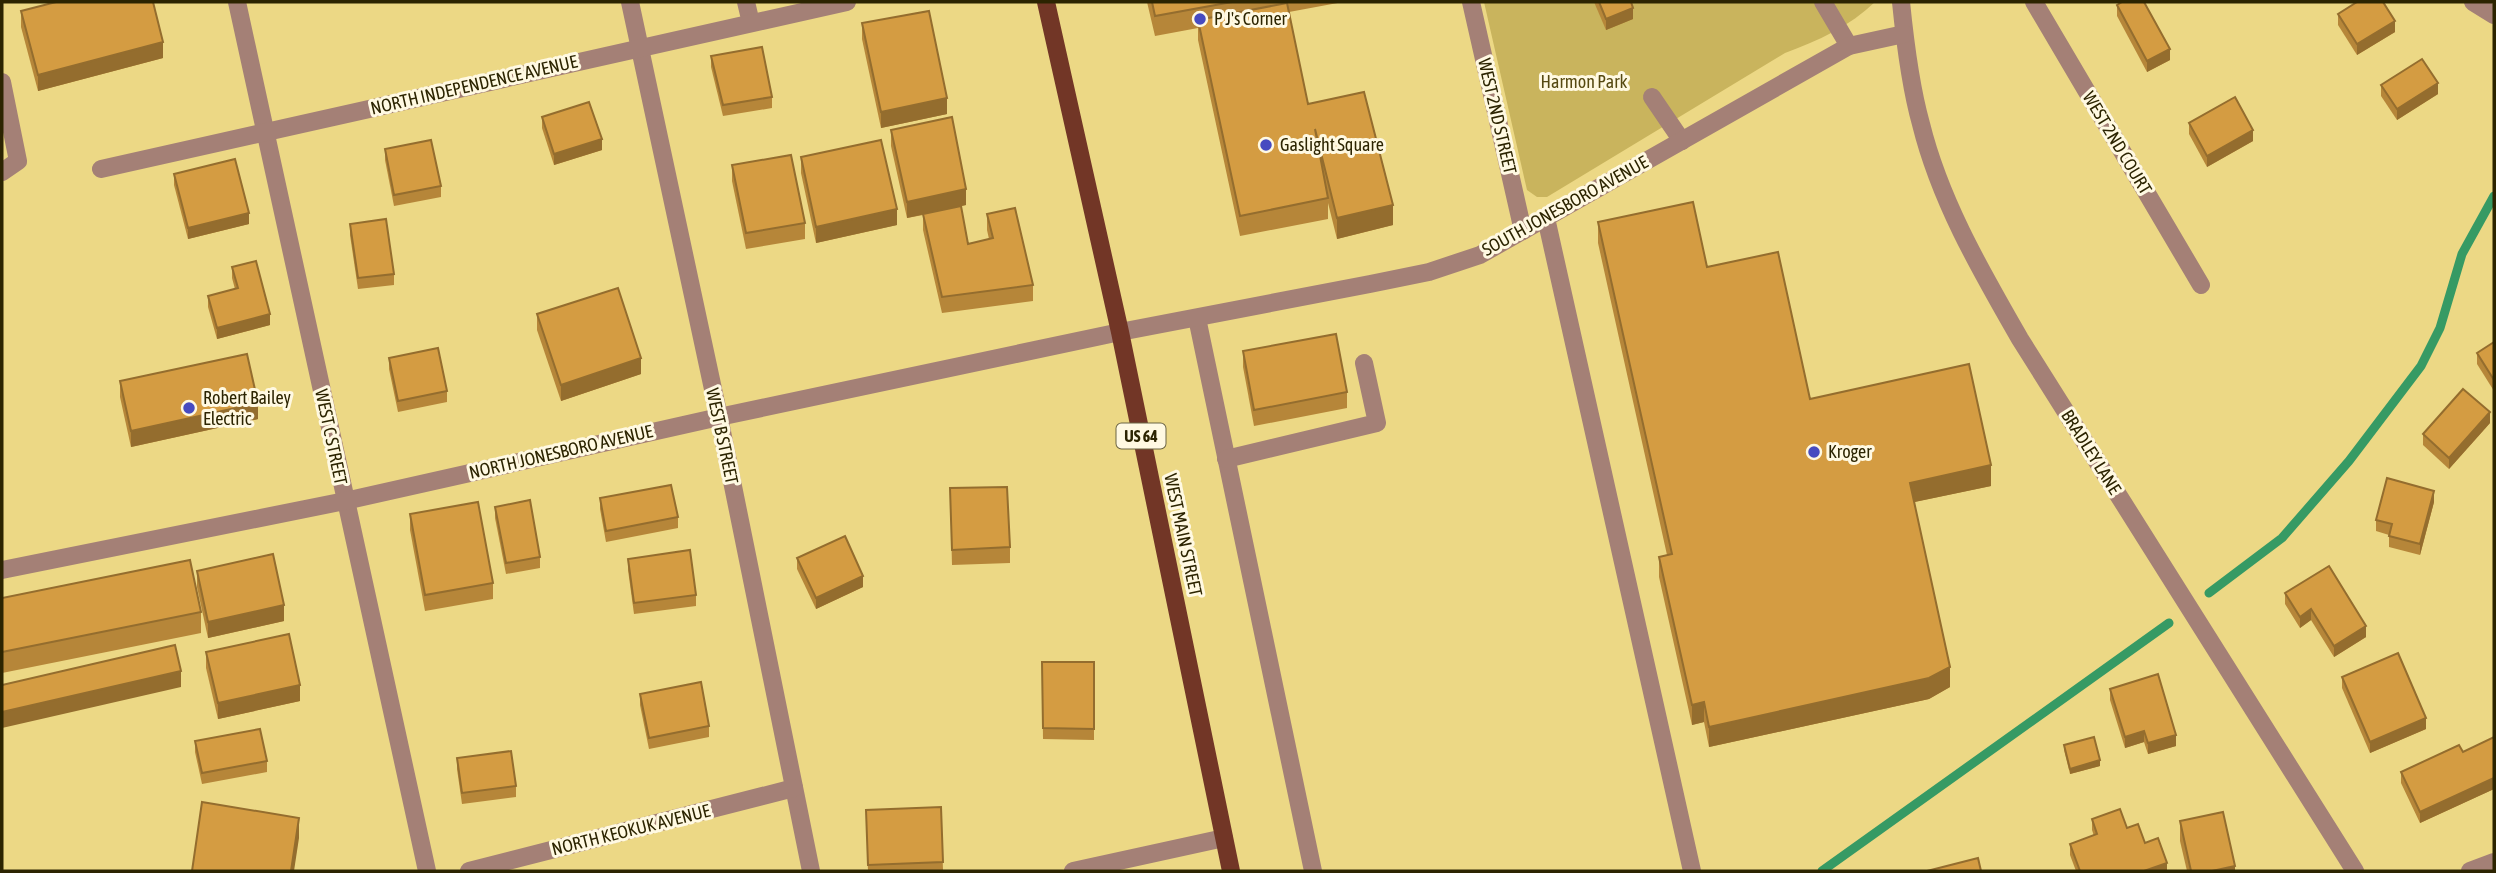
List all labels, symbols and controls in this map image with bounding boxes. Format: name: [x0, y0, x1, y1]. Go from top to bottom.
place label: P J's Corner: [1214, 8, 1288, 29]
marker: P J's Corner: [1192, 11, 1208, 27]
street label: NORTH INDEPENDENCE AVENUE: [368, 50, 580, 119]
street label: WEST 2ND STREET: [1474, 56, 1521, 176]
park label: Harmon Park: [1541, 71, 1627, 92]
street label: WEST 2ND COURT: [2079, 88, 2156, 198]
place label: Gaslight Square: [1280, 134, 1384, 155]
marker: Gaslight Square: [1258, 137, 1274, 153]
street label: SOUTH JONESBORO AVENUE: [1478, 151, 1652, 260]
street label: WEST B STREET: [702, 386, 743, 486]
place label: Robert Bailey Electric: [203, 387, 291, 429]
street label: WEST C STREET: [311, 387, 352, 487]
marker: Robert Bailey Electric: [181, 400, 197, 416]
street label: BRADLEY LANE: [2057, 406, 2126, 498]
street label: NORTH JONESBORO AVENUE: [467, 420, 655, 483]
road number: US 64: [1116, 424, 1166, 448]
place label: Kroger: [1828, 441, 1872, 462]
marker: Kroger: [1806, 444, 1822, 460]
street label: WEST MAIN STREET: [1160, 472, 1207, 598]
street label: NORTH KEOKUK AVENUE: [549, 800, 713, 859]

